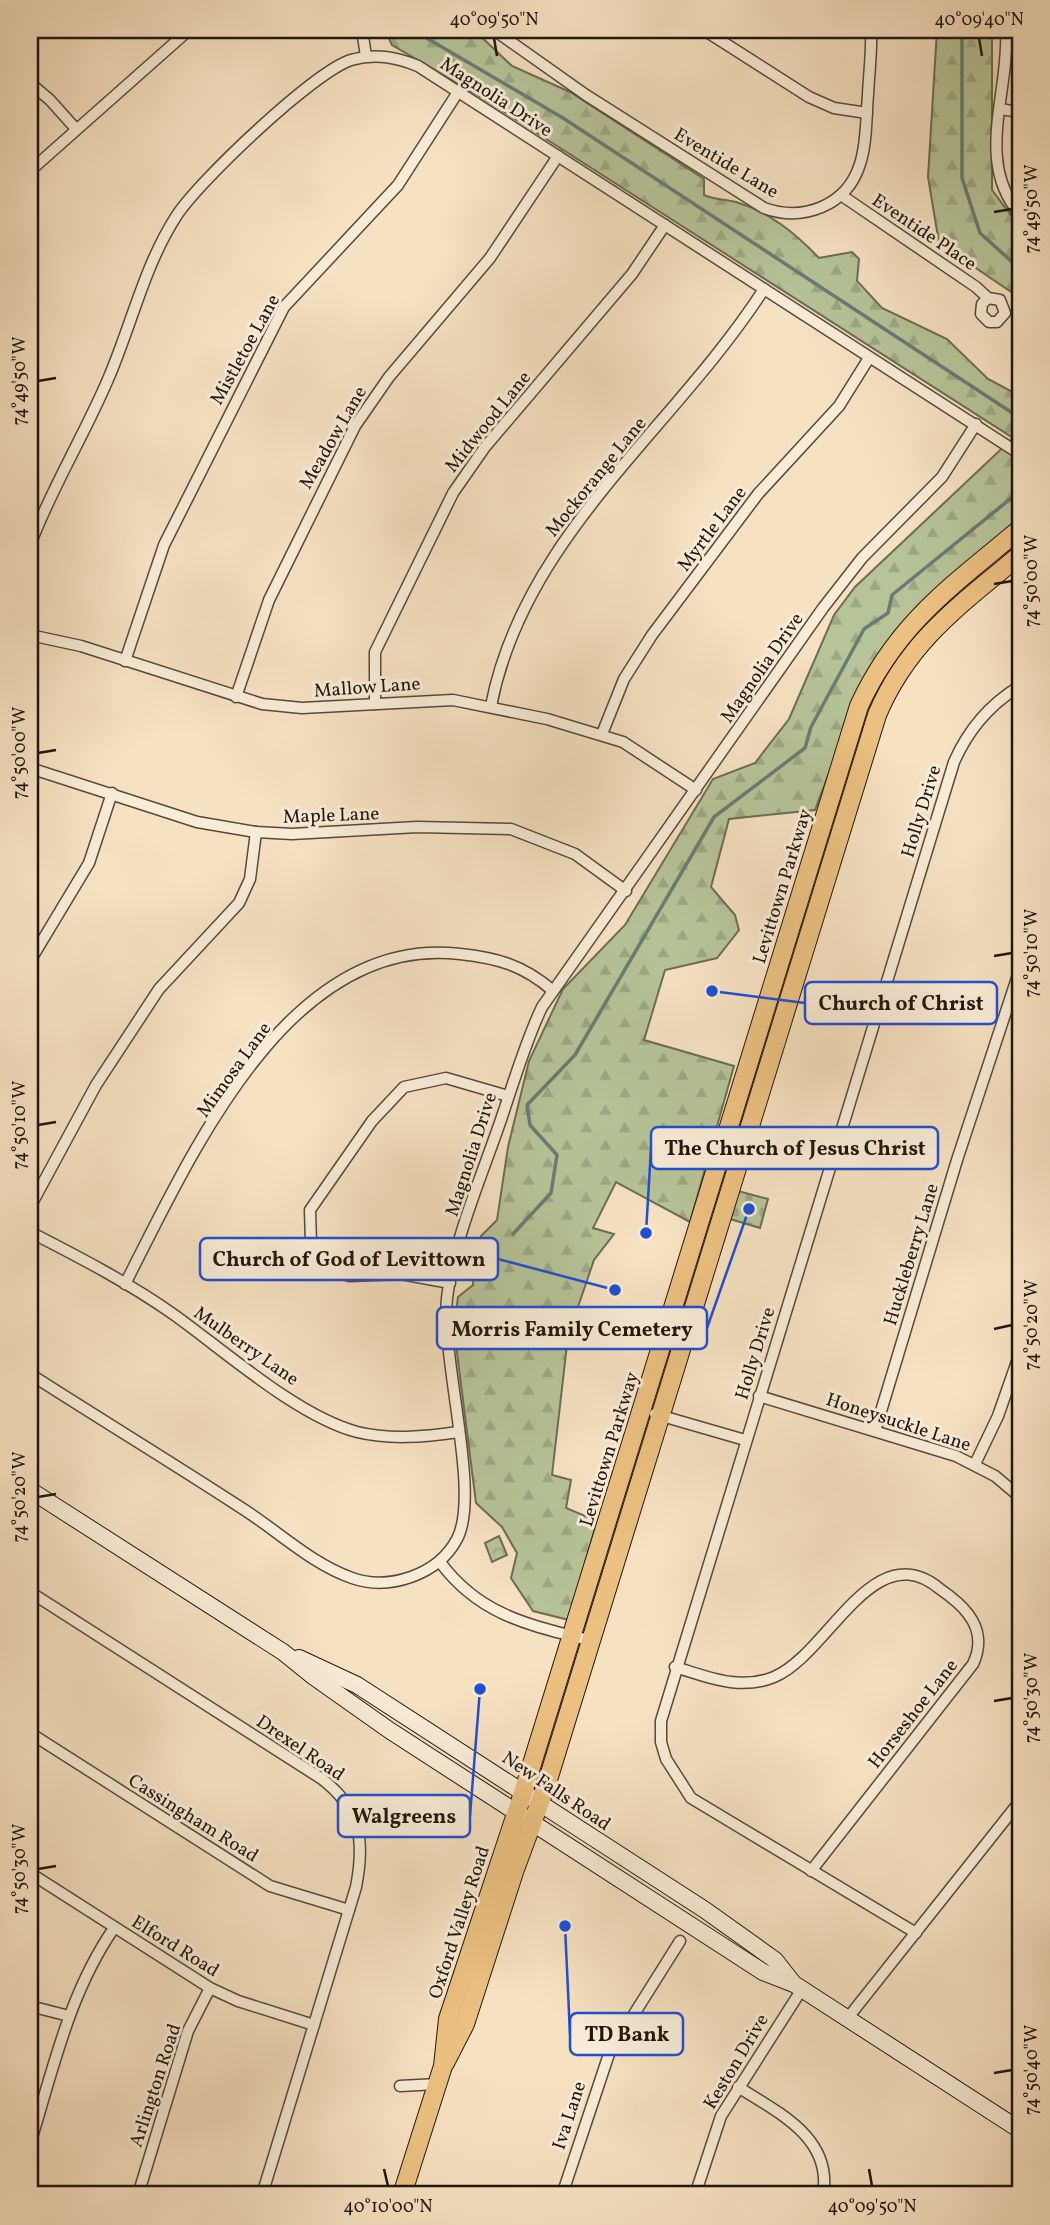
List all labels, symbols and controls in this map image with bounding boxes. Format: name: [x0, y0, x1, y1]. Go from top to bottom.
text: 40°09'50"N: [449, 8, 539, 33]
text: 40°09'40"N: [934, 8, 1024, 33]
street label: Magnolia Drive: [435, 52, 557, 144]
street label: Eventide Lane: [669, 122, 783, 205]
text: 74°49'50"W: [1020, 164, 1045, 254]
street label: Eventide Place: [866, 188, 981, 277]
street label: Mistletoe Lane: [205, 290, 287, 410]
text: 74°49'50"W: [8, 336, 33, 426]
street label: Midwood Lane: [439, 366, 538, 479]
street label: Meadow Lane: [294, 382, 374, 494]
street label: Mockorange Lane: [540, 412, 653, 543]
street label: Myrtle Lane: [672, 481, 753, 577]
text: 74°50'00"W: [1020, 535, 1045, 627]
street label: Magnolia Drive: [715, 608, 810, 729]
street label: Mallow Lane: [313, 671, 421, 705]
text: 74°50'00"W: [8, 707, 33, 799]
street label: Holly Drive: [896, 762, 948, 861]
street label: Maple Lane: [282, 801, 380, 831]
street label: Levittown Parkway: [747, 806, 819, 967]
text: 74°50'10"W: [1020, 909, 1045, 997]
callout: Church of Christ: [805, 982, 997, 1024]
text: Church of Christ: [818, 990, 984, 1019]
street label: Mimosa Lane: [191, 1017, 278, 1123]
text: 74°50'10"W: [8, 1081, 33, 1169]
street label: Magnolia Drive: [440, 1089, 504, 1220]
callout: The Church of Jesus Christ: [651, 1127, 938, 1169]
text: The Church of Jesus Christ: [664, 1135, 926, 1164]
street label: Huckleberry Lane: [878, 1180, 946, 1329]
callout: Church of God of Levittown: [200, 1238, 498, 1280]
text: Church of God of Levittown: [212, 1246, 486, 1275]
text: 74°50'20"W: [1020, 1279, 1045, 1371]
street label: Mulberry Lane: [188, 1301, 304, 1393]
street label: Holly Drive: [730, 1304, 782, 1403]
callout: Morris Family Cemetery: [437, 1307, 707, 1349]
text: Morris Family Cemetery: [451, 1316, 693, 1345]
street label: Levittown Parkway: [574, 1369, 646, 1530]
street label: Honeysuckle Lane: [823, 1387, 974, 1459]
text: 74°50'20"W: [8, 1451, 33, 1543]
text: 74°50'30"W: [1020, 1653, 1045, 1743]
street label: Horseshoe Lane: [863, 1654, 965, 1774]
street label: Drexel Road: [250, 1709, 349, 1788]
street label: New Falls Road: [496, 1746, 615, 1838]
street label: Cassingham Road: [123, 1768, 263, 1869]
callout: Walgreens: [338, 1795, 470, 1837]
text: Walgreens: [352, 1803, 456, 1832]
text: 74°50'30"W: [8, 1824, 33, 1914]
street label: Oxford Valley Road: [423, 1843, 497, 2003]
street label: Elford Road: [126, 1909, 224, 1984]
street label: Keston Drive: [698, 2009, 776, 2115]
callout: TD Bank: [570, 2013, 683, 2055]
street label: Arlington Road: [124, 2021, 188, 2151]
text: TD Bank: [585, 2021, 670, 2050]
text: 74°50'40"W: [1020, 2025, 1045, 2115]
street label: Iva Lane: [547, 2078, 593, 2153]
text: 40°10'00"N: [343, 2195, 433, 2220]
text: 40°09'50"N: [827, 2195, 917, 2220]

